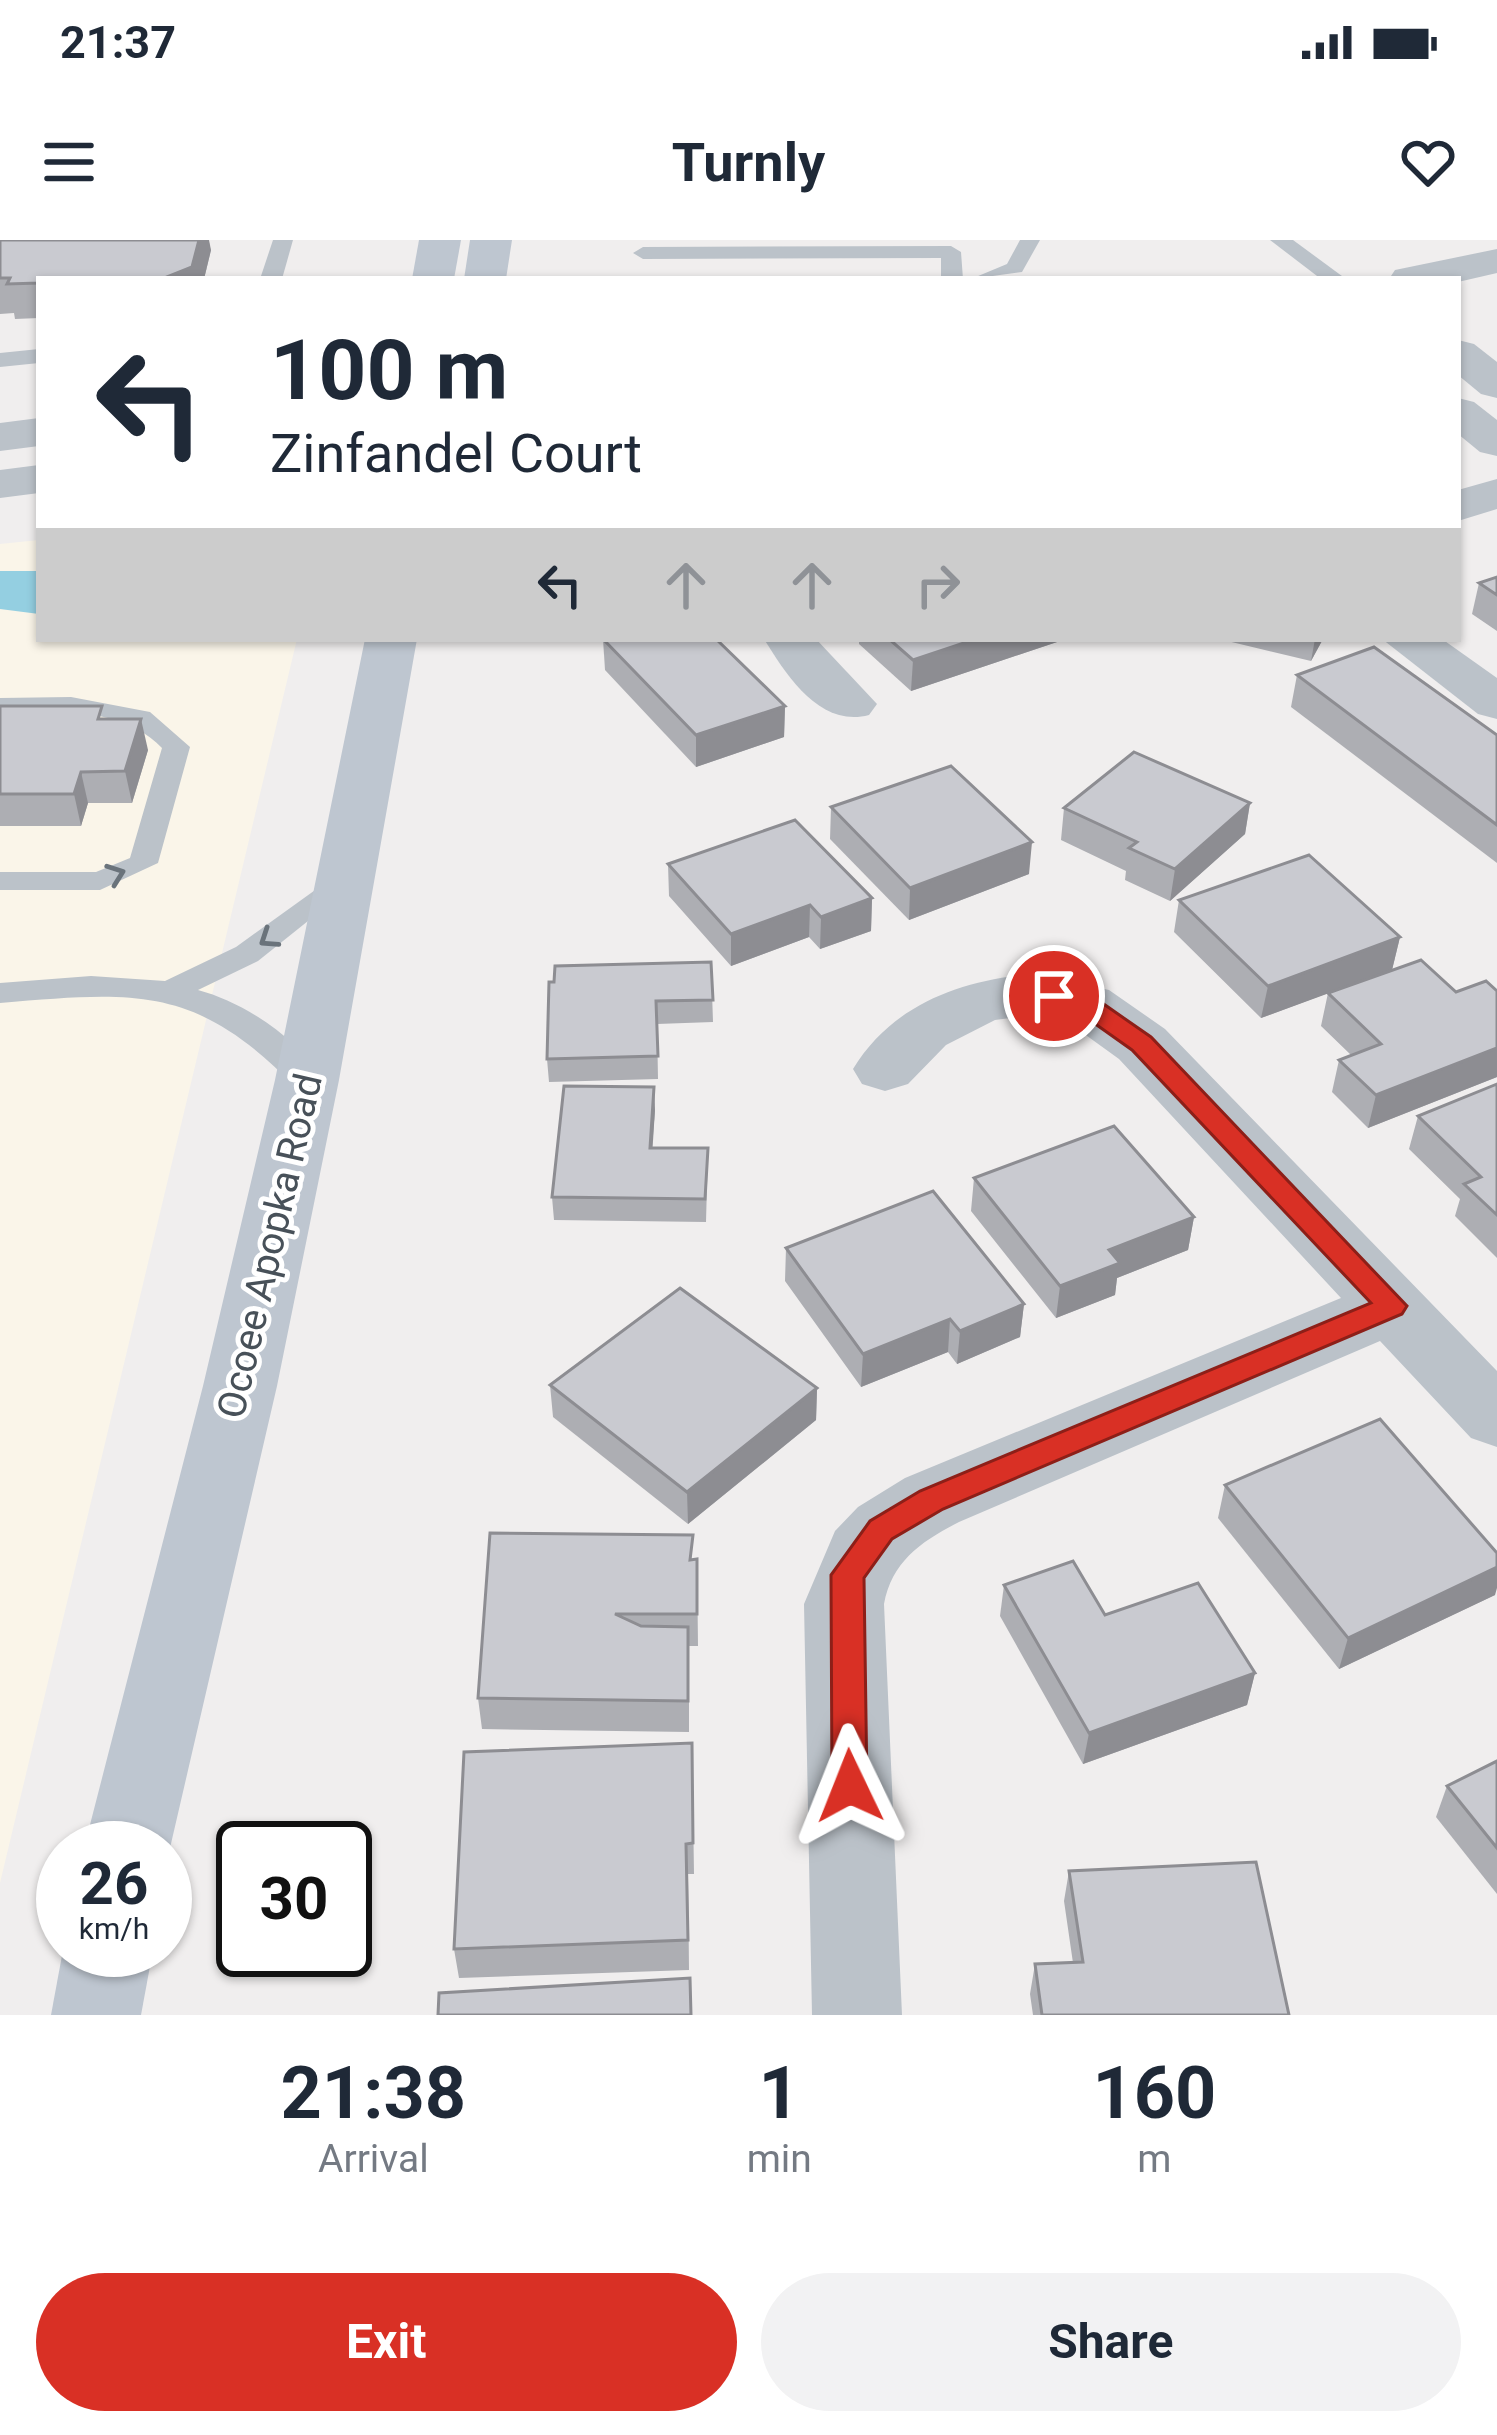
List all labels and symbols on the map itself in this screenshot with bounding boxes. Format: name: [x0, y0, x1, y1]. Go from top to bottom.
one-way arrow: [104, 863, 125, 888]
one-way arrow: [260, 925, 282, 947]
pin: [1003, 945, 1105, 1047]
street label: Ocoee Apopka Road: [208, 1069, 332, 1423]
position arrow: [787, 1723, 913, 1849]
speed limit sign: 30: [216, 1821, 372, 1977]

